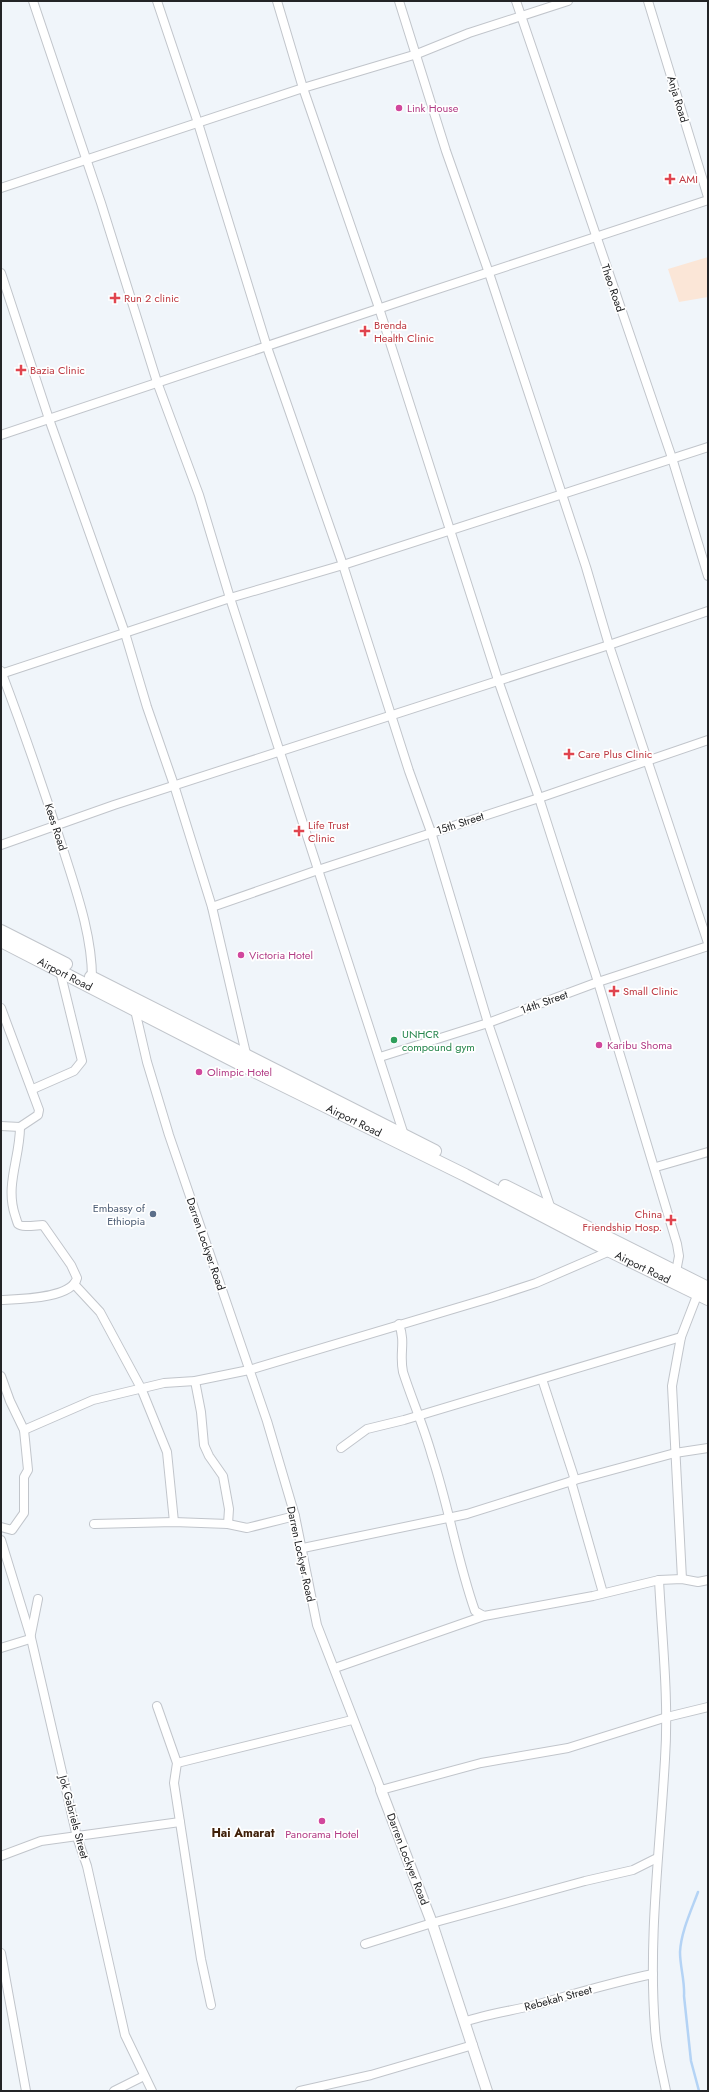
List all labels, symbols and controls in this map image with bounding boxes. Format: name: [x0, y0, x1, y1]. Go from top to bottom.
street label: Anja Road: [663, 74, 693, 124]
place label: Link House: [407, 100, 459, 116]
marker: Link House: [394, 103, 404, 113]
place label: AMI: [679, 171, 698, 187]
marker: AMI: [664, 173, 676, 185]
street label: Theo Road: [597, 262, 629, 314]
place label: Run 2 clinic: [124, 290, 179, 306]
marker: Run 2 clinic: [109, 292, 121, 304]
place label: Brenda Health Clinic: [374, 317, 434, 346]
marker: Brenda Health Clinic: [359, 325, 371, 337]
place label: Bazia Clinic: [30, 362, 85, 378]
marker: Bazia Clinic: [15, 364, 27, 376]
place label: Care Plus Clinic: [578, 746, 652, 762]
marker: Care Plus Clinic: [563, 748, 575, 760]
street label: Kees Road: [41, 801, 71, 853]
street label: 15th Street: [434, 808, 486, 838]
place label: Life Trust Clinic: [308, 817, 349, 846]
marker: Life Trust Clinic: [293, 825, 305, 837]
place label: Victoria Hotel: [249, 947, 313, 963]
marker: Victoria Hotel: [236, 950, 246, 960]
street label: Airport Road: [35, 953, 95, 995]
place label: Small Clinic: [623, 983, 678, 999]
marker: Small Clinic: [608, 985, 620, 997]
street label: 14th Street: [518, 986, 570, 1018]
place label: UNHCR compound gym: [402, 1026, 475, 1055]
marker: UNHCR compound gym: [389, 1035, 399, 1045]
place label: Karibu Shoma: [607, 1037, 672, 1053]
marker: Karibu Shoma: [594, 1040, 604, 1050]
place label: Olimpic Hotel: [207, 1064, 272, 1080]
marker: Olimpic Hotel: [194, 1067, 204, 1077]
street label: Airport Road: [324, 1100, 384, 1141]
street label: Darren Lockyer Road: [183, 1195, 229, 1293]
place label: Embassy of Ethiopia: [93, 1200, 146, 1229]
place label: China Friendship Hosp.: [582, 1206, 662, 1235]
marker: Embassy of Ethiopia: [148, 1209, 158, 1219]
marker: China Friendship Hosp.: [665, 1214, 677, 1226]
street label: Airport Road: [613, 1247, 673, 1287]
street label: Darren Lockyer Road: [283, 1505, 319, 1603]
street label: Jok Gabriels Street: [55, 1772, 93, 1861]
street label: Darren Lockyer Road: [383, 1811, 433, 1907]
marker: Panorama Hotel: [317, 1816, 327, 1826]
district label: Hai Amarat: [211, 1824, 275, 1842]
place label: Panorama Hotel: [285, 1826, 359, 1842]
street label: Rebekah Street: [522, 1981, 594, 2015]

